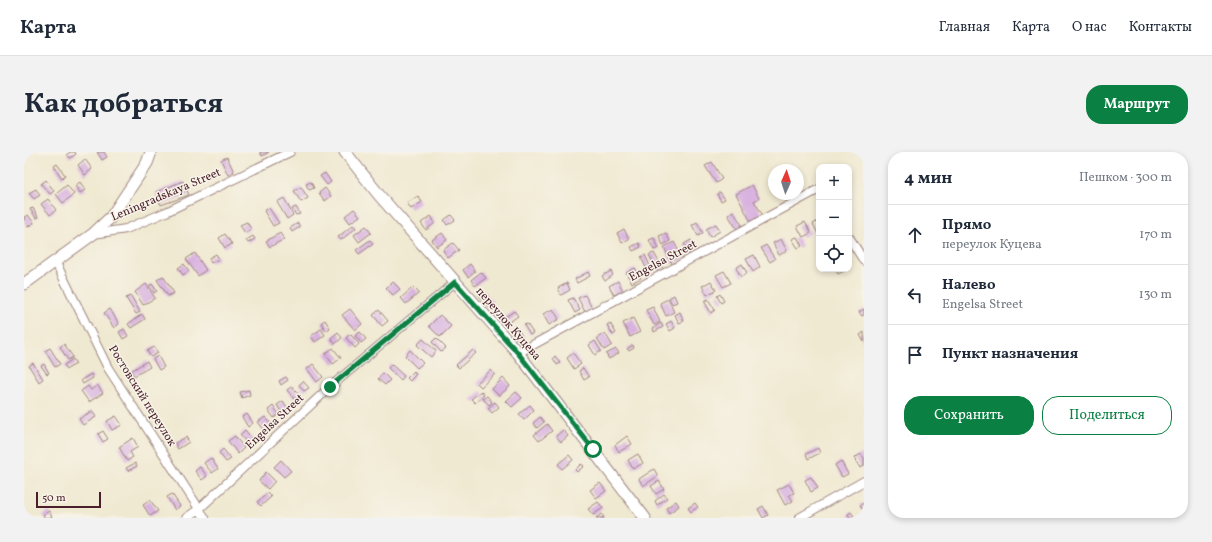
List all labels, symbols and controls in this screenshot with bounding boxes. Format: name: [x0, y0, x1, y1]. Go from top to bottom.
text: Карта: [20, 15, 77, 41]
text: Главная: [939, 18, 990, 37]
text: Карта: [1012, 18, 1050, 37]
text: О нас: [1072, 18, 1107, 37]
text: Контакты: [1129, 18, 1192, 37]
text: Как добраться: [24, 85, 223, 124]
button: Маршрут: [1086, 85, 1188, 124]
north arrow: [768, 164, 804, 200]
map controls: [816, 164, 852, 272]
button: +: [816, 164, 852, 200]
street label: Leningradskaya Street: [109, 165, 223, 225]
text: 4 мин: [904, 167, 952, 190]
text: Пешком · 300 m: [1079, 169, 1172, 187]
button: −: [816, 200, 852, 236]
text: Прямо: [942, 215, 991, 236]
icon: ahead: [904, 224, 926, 246]
text: 170 m: [1139, 226, 1172, 244]
street label: Engelsa Street: [626, 236, 700, 286]
button: locate: [816, 236, 852, 272]
text: переулок Куцева: [942, 236, 1042, 254]
text: Налево: [942, 275, 996, 296]
street label: переулок Куцева: [472, 284, 544, 364]
icon: left: [904, 284, 926, 306]
text: 130 m: [1139, 286, 1172, 304]
text: Engelsa Street: [942, 296, 1023, 314]
street label: Ростовский переулок: [104, 342, 180, 450]
icon: arrive: [904, 344, 926, 366]
text: Пункт назначения: [942, 344, 1078, 365]
route end: [321, 378, 339, 396]
street label: Engelsa Street: [242, 391, 308, 453]
button: Сохранить: [904, 396, 1034, 435]
button: Поделиться: [1042, 396, 1172, 435]
route start: [584, 440, 602, 458]
scale bar: [36, 490, 101, 509]
text: 50 m: [42, 491, 66, 506]

